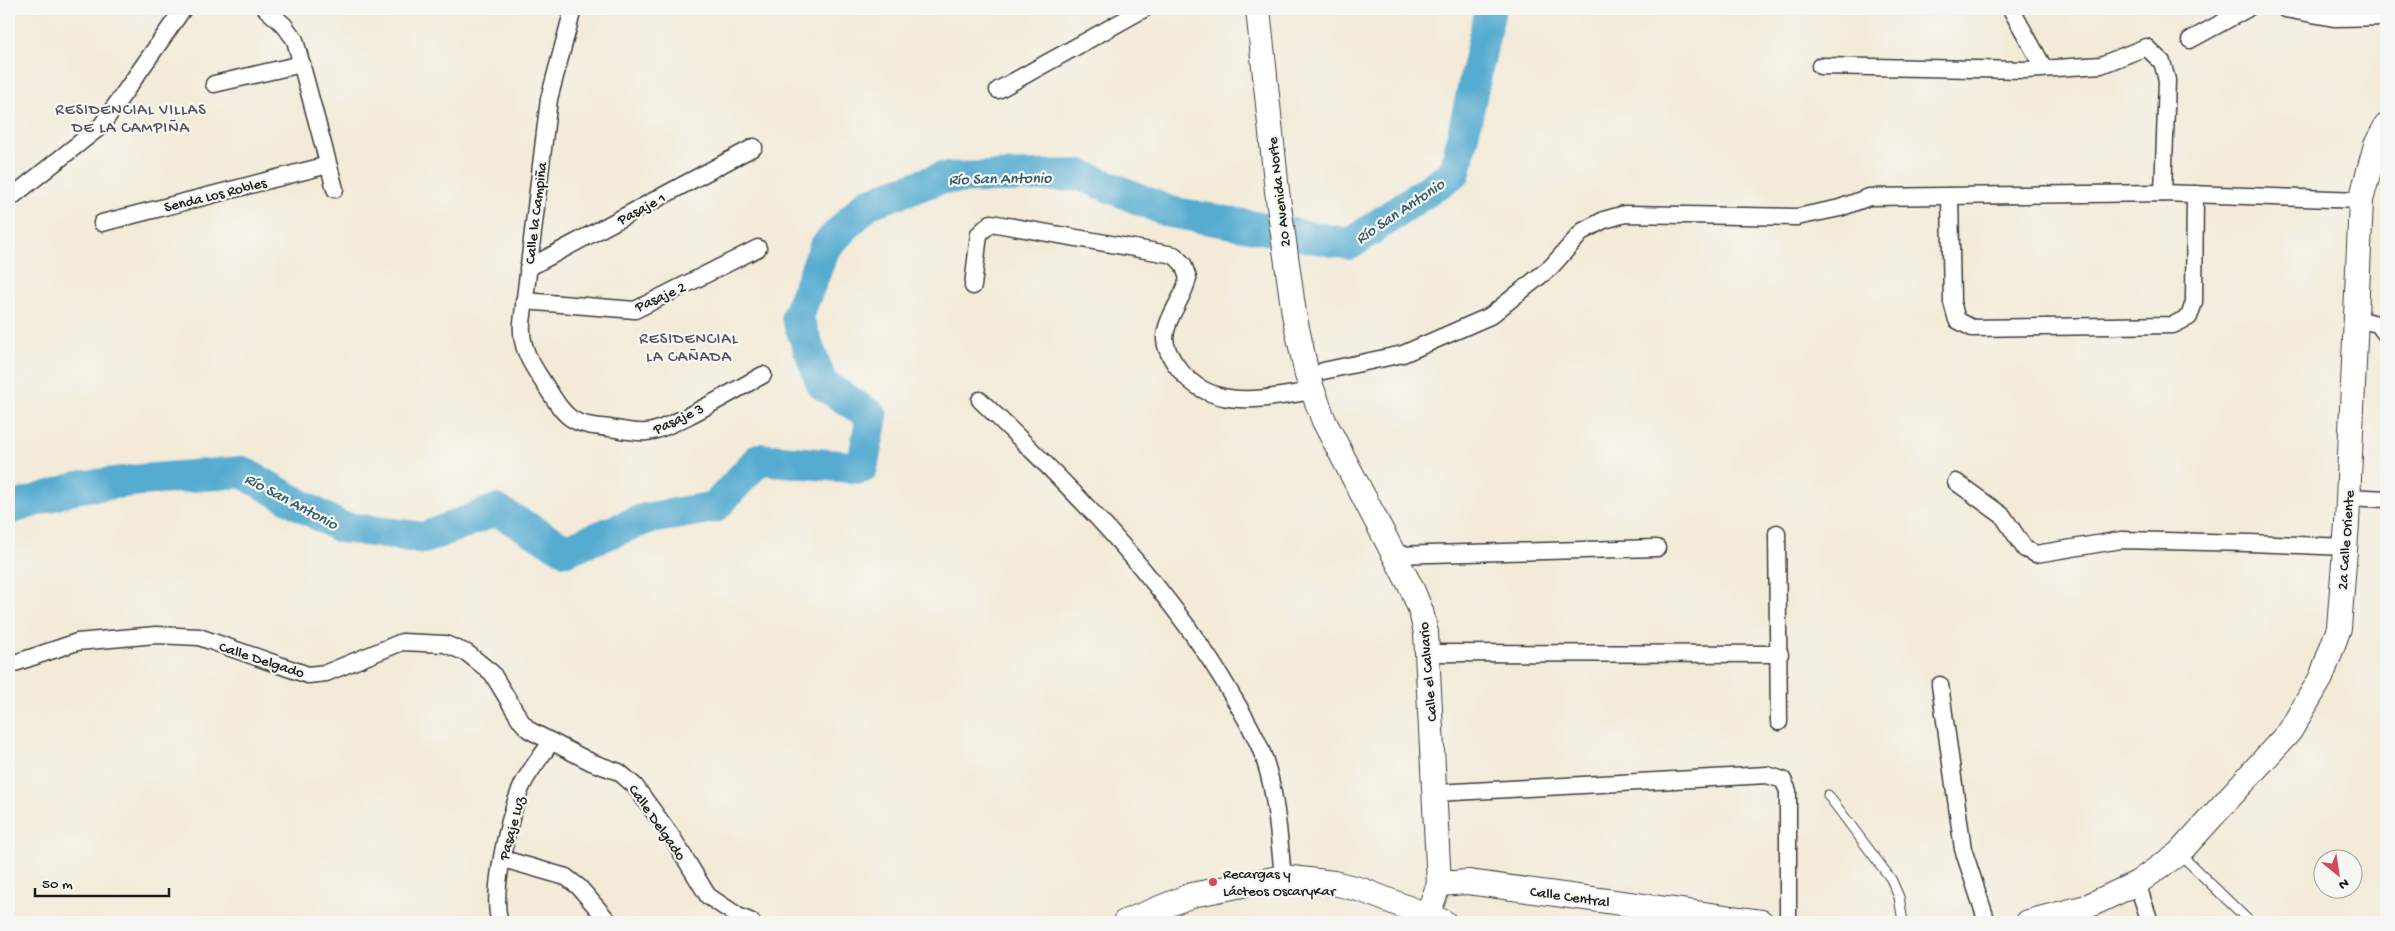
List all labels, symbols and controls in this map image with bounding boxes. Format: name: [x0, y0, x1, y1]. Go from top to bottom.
district label: RESIDENCIAL VILLAS DE LA CAMPIÑA: [55, 102, 207, 139]
street label: 20 Avenida Norte: [1264, 136, 1296, 248]
street label: Calle la Campiña: [522, 161, 552, 265]
water label: Río San Antonio: [948, 170, 1052, 191]
street label: Senda Los Robles: [162, 174, 269, 217]
water label: Río San Antonio: [1353, 176, 1449, 250]
street label: Pasaje 1: [614, 190, 669, 230]
street label: Pasaje 2: [632, 279, 689, 317]
district label: RESIDENCIAL LA CAÑADA: [639, 331, 739, 368]
street label: Pasaje 3: [650, 400, 707, 440]
water label: Río San Antonio: [240, 471, 341, 536]
street label: 2a Calle Oriente: [2335, 489, 2359, 591]
street label: Calle el Calvario: [1416, 621, 1442, 722]
street label: Calle Delgado: [216, 639, 307, 683]
street label: Calle Delgado: [624, 782, 689, 865]
street label: Pasaje Luz: [496, 794, 530, 863]
north arrow: [2312, 848, 2362, 898]
scale bar: [35, 866, 169, 898]
place label: Recargas y Lácteos OscaryKar: [1223, 866, 1337, 901]
text: N: [2335, 873, 2351, 893]
text: 50 m: [42, 876, 73, 894]
marker: Recargas y Lácteos OscaryKar: [1207, 876, 1219, 888]
street label: Calle Central: [1529, 883, 1611, 912]

